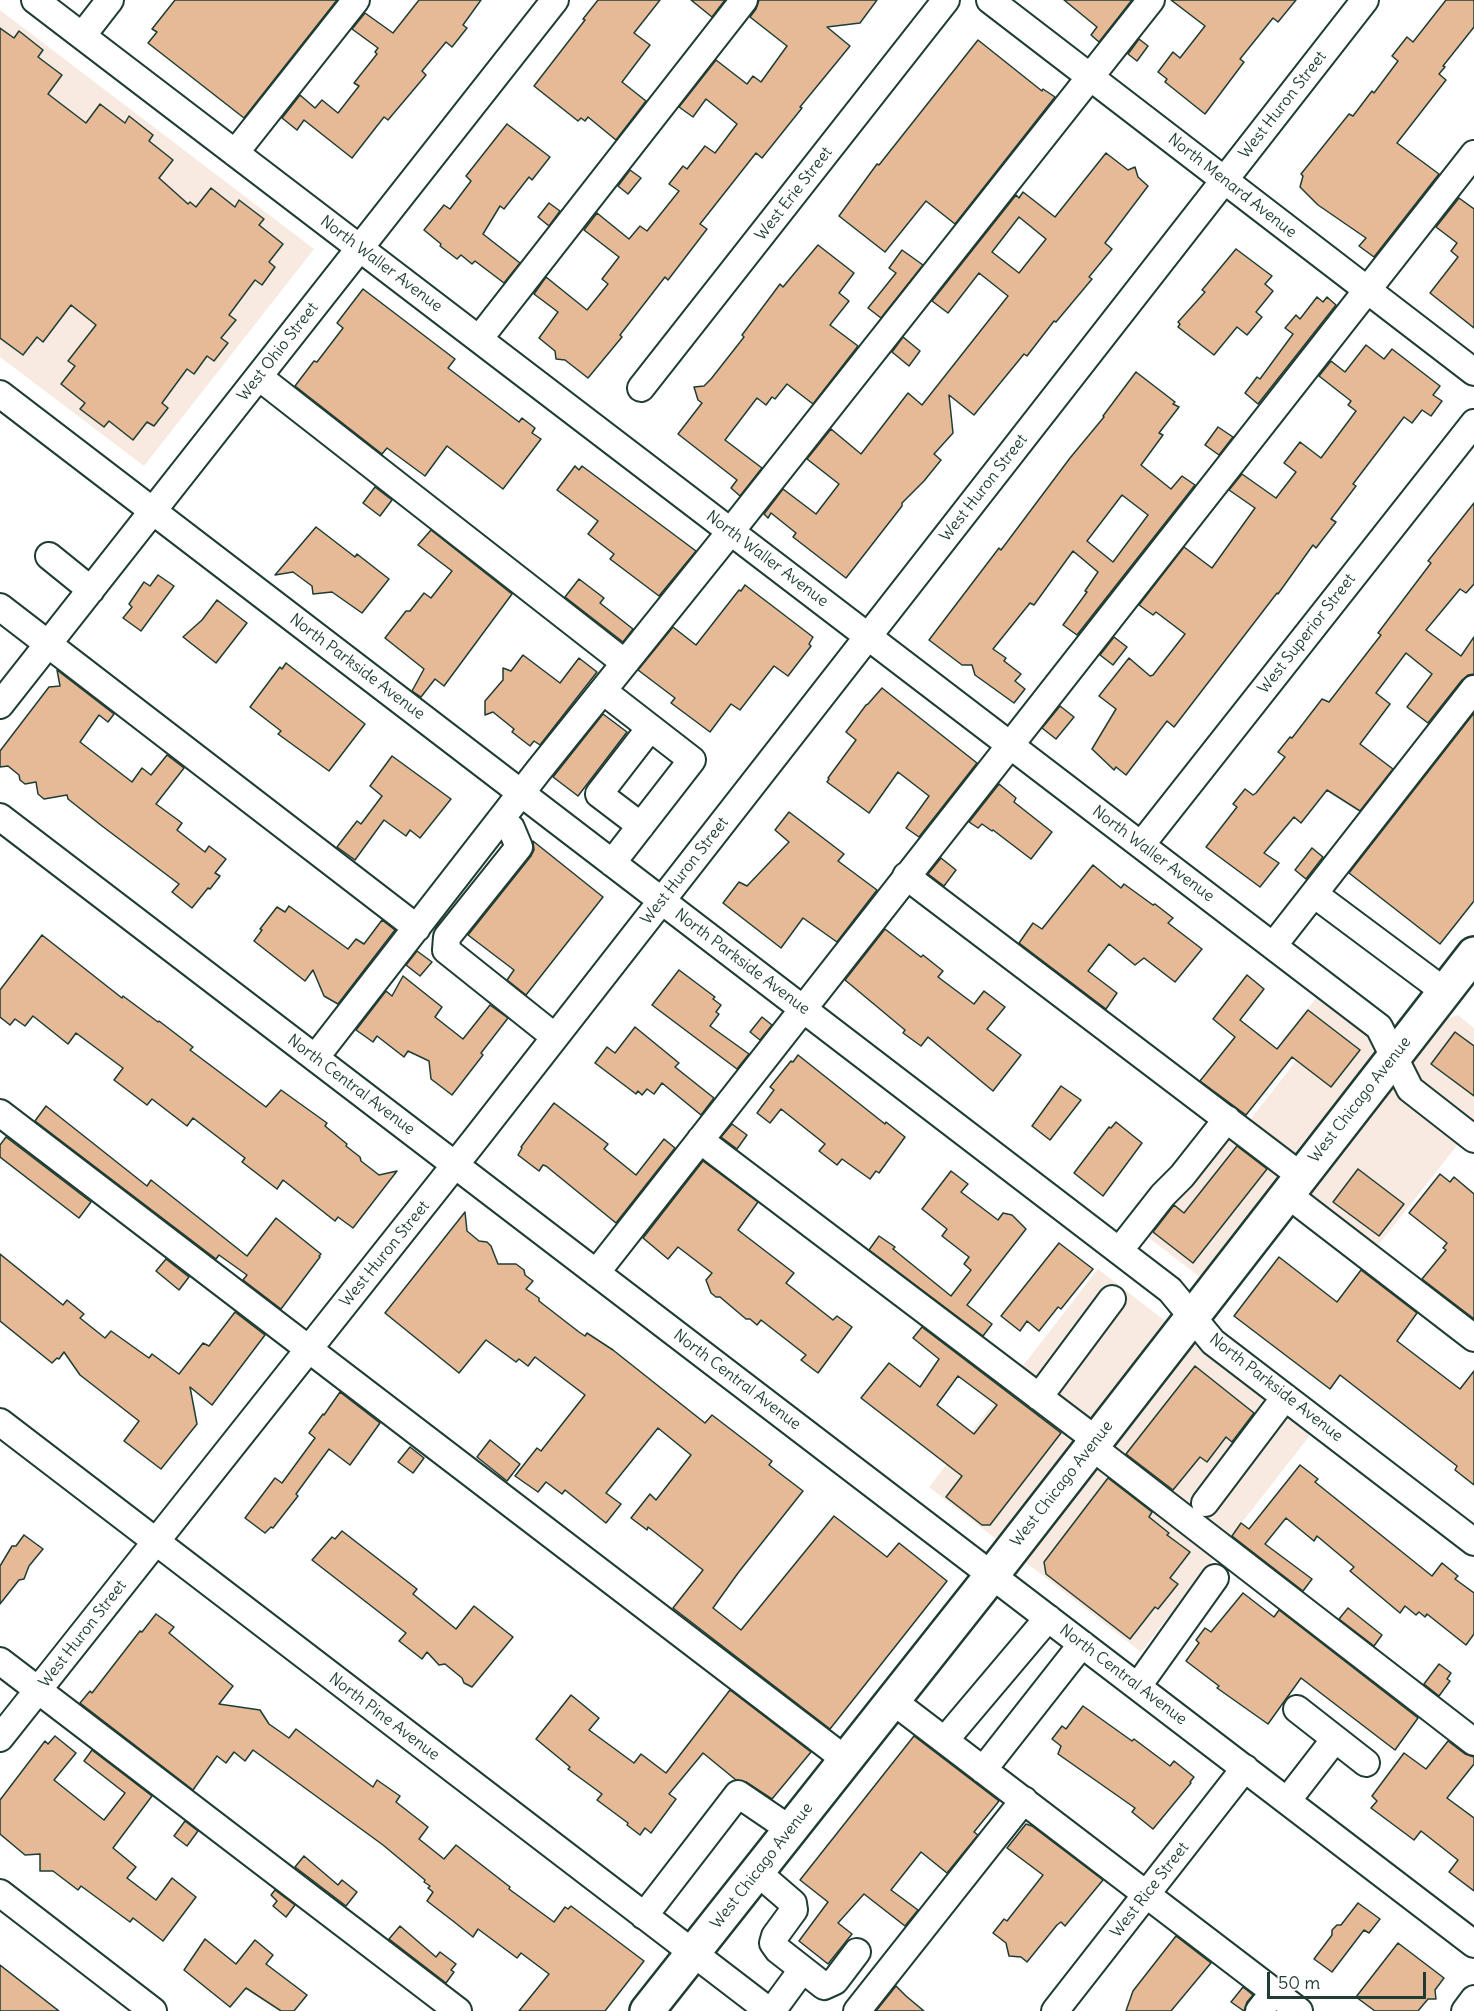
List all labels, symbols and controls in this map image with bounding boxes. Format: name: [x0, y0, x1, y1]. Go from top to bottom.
street label: West Huron Street: [1235, 47, 1331, 163]
street label: North Menard Avenue: [1164, 130, 1300, 242]
street label: West Erie Street: [751, 143, 837, 245]
street label: North Waller Avenue: [316, 212, 446, 316]
street label: West Ohio Street: [234, 299, 322, 405]
street label: West Huron Street: [936, 430, 1032, 546]
street label: North Waller Avenue: [702, 507, 832, 611]
street label: West Superior Street: [1254, 570, 1360, 698]
street label: North Parkside Avenue: [286, 610, 428, 724]
street label: North Waller Avenue: [1088, 802, 1218, 906]
street label: West Huron Street: [637, 813, 733, 929]
street label: North Parkside Avenue: [671, 905, 813, 1019]
street label: North Central Avenue: [283, 1031, 419, 1139]
street label: West Chicago Avenue: [1305, 1033, 1415, 1167]
street label: West Huron Street: [336, 1197, 434, 1311]
street label: North Central Avenue: [669, 1326, 805, 1434]
street label: North Parkside Avenue: [1205, 1330, 1347, 1446]
street label: West Chicago Avenue: [1007, 1417, 1117, 1551]
street label: West Huron Street: [35, 1576, 131, 1692]
street label: North Central Avenue: [1055, 1621, 1191, 1729]
street label: North Pine Avenue: [325, 1669, 443, 1765]
street label: West Chicago Avenue: [707, 1799, 817, 1933]
street label: West Rice Street: [1107, 1838, 1193, 1942]
scale bar: [1270, 1960, 1429, 1998]
text: 50 m: [1278, 1971, 1320, 1994]

